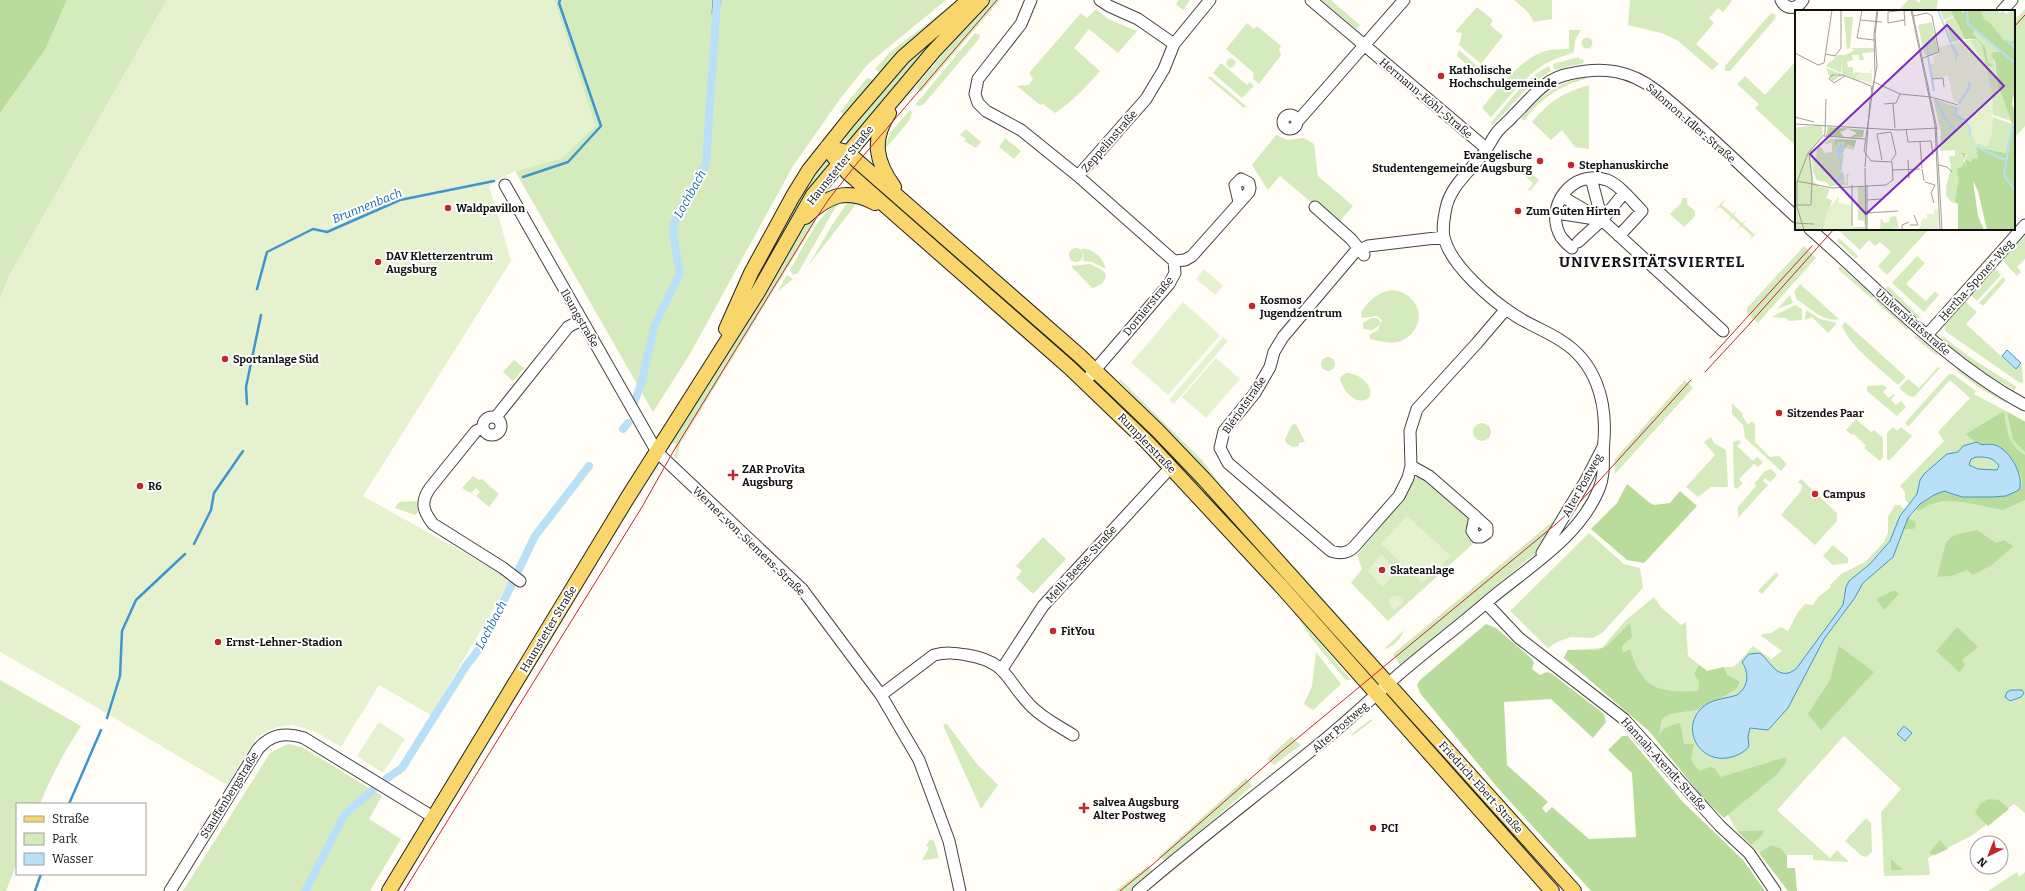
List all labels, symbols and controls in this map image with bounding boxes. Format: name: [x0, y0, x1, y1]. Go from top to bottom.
inset map: [1795, 10, 2015, 230]
street label: Hermann-Köhl-Straße: [1377, 56, 1475, 141]
place label: Katholische Hochschulgemeinde: [1449, 64, 1557, 90]
marker: Katholische Hochschulgemeinde: [1436, 71, 1446, 81]
street label: Salomon-Idler-Straße: [1643, 81, 1738, 166]
street label: Zeppelinstraße: [1079, 108, 1140, 175]
street label: Haunstetter Straße: [804, 123, 876, 208]
place label: Evangelische Studentengemeinde Augsburg: [1372, 149, 1533, 175]
marker: Evangelische Studentengemeinde Augsburg: [1535, 156, 1545, 166]
place label: Stephanuskirche: [1579, 159, 1669, 172]
marker: Stephanuskirche: [1566, 160, 1576, 170]
water label: Lochbach: [671, 168, 709, 220]
water label: Brunnenbach: [330, 186, 404, 226]
place label: Waldpavillon: [456, 202, 525, 215]
marker: Waldpavillon: [443, 203, 453, 213]
place label: Zum Guten Hirten: [1526, 205, 1621, 218]
marker: Zum Guten Hirten: [1513, 206, 1523, 216]
street label: Hertha-Sponer-Weg: [1936, 237, 2016, 324]
place label: DAV Kletterzentrum Augsburg: [386, 250, 493, 276]
district label: UNIVERSITÄTSVIERTEL: [1559, 253, 1745, 271]
marker: DAV Kletterzentrum Augsburg: [373, 257, 383, 267]
street label: Dornierstraße: [1120, 274, 1176, 339]
street label: Universitätsstraße: [1873, 286, 1953, 358]
street label: Ilsungstraße: [558, 287, 601, 350]
place label: Kosmos Jugendzentrum: [1259, 294, 1343, 320]
marker: Kosmos Jugendzentrum: [1247, 301, 1257, 311]
place label: Sportanlage Süd: [233, 353, 319, 366]
marker: Sportanlage Süd: [220, 354, 230, 364]
street label: Blériotstraße: [1220, 374, 1269, 437]
place label: Sitzendes Paar: [1787, 407, 1865, 420]
marker: Sitzendes Paar: [1774, 408, 1784, 418]
street label: Rumplerstraße: [1115, 411, 1178, 476]
street label: Alter Postweg: [1560, 451, 1605, 519]
place label: ZAR ProVita Augsburg: [742, 463, 806, 489]
marker: ZAR ProVita Augsburg: [727, 469, 739, 481]
place label: R6: [148, 480, 162, 493]
marker: R6: [135, 481, 145, 491]
street label: Werner-von-Siemens-Straße: [690, 484, 808, 599]
place label: Campus: [1823, 488, 1866, 501]
marker: Campus: [1810, 489, 1820, 499]
street label: Melli-Beese-Straße: [1043, 523, 1120, 606]
place label: Skateanlage: [1390, 564, 1454, 577]
marker: Skateanlage: [1377, 565, 1387, 575]
street label: Haunstetter Straße: [518, 584, 579, 675]
water label: Lochbach: [473, 599, 509, 651]
place label: FitYou: [1061, 625, 1095, 638]
marker: FitYou: [1048, 626, 1058, 636]
place label: Ernst-Lehner-Stadion: [226, 636, 342, 649]
marker: Ernst-Lehner-Stadion: [213, 637, 223, 647]
street label: Alter Postweg: [1310, 699, 1371, 755]
street label: Hannah-Arendt-Straße: [1618, 715, 1709, 814]
street label: Friedrich-Ebert-Straße: [1436, 739, 1525, 836]
street label: Stauffenbergstraße: [198, 750, 261, 841]
place label: salvea Augsburg Alter Postweg: [1093, 796, 1179, 822]
marker: salvea Augsburg Alter Postweg: [1078, 802, 1090, 814]
legend: [16, 803, 146, 875]
text: Straße: [52, 812, 89, 826]
place label: PCI: [1381, 822, 1399, 835]
marker: PCI: [1368, 823, 1378, 833]
text: Park: [52, 832, 78, 846]
north arrow: [1969, 835, 2009, 875]
text: Wasser: [52, 852, 94, 866]
text: N: [1975, 854, 1990, 870]

